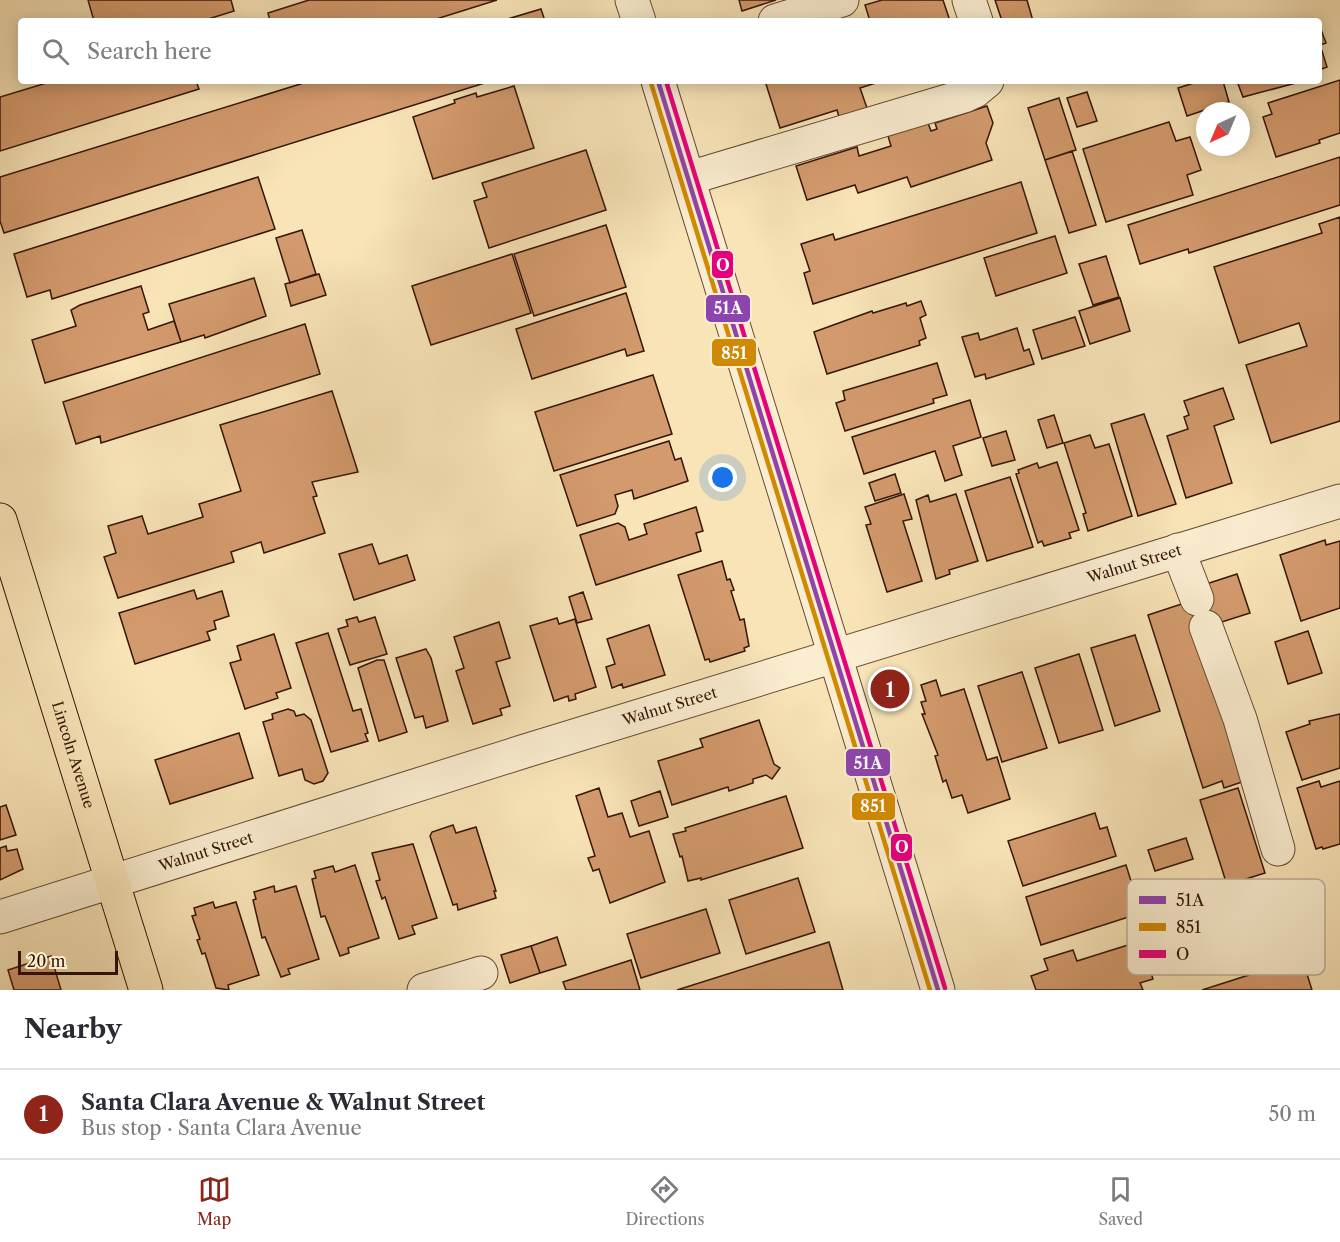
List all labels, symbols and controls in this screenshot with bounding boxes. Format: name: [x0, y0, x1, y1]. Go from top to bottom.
search box: [18, 18, 1322, 84]
icon: search: [39, 35, 72, 68]
text: Search here: [87, 38, 212, 65]
north arrow: [1196, 102, 1250, 156]
line badge: O: [711, 250, 734, 279]
text: O: [716, 255, 730, 275]
line badge: 51A: [705, 294, 751, 323]
text: 51A: [713, 298, 743, 318]
line badge: 851: [711, 338, 757, 367]
text: 851: [721, 343, 748, 363]
your location: [708, 463, 737, 492]
street label: Walnut Street: [1084, 540, 1184, 587]
pin: 1: [870, 666, 910, 712]
street label: Walnut Street: [619, 682, 720, 730]
street label: Lincoln Avenue: [48, 699, 99, 811]
line badge: 51A: [845, 748, 891, 777]
text: 51A: [853, 753, 883, 773]
line badge: 851: [851, 792, 896, 821]
text: 851: [860, 796, 887, 816]
street label: Walnut Street: [155, 827, 256, 876]
line badge: O: [890, 833, 913, 862]
text: O: [895, 837, 909, 857]
legend: [1127, 879, 1325, 975]
text: 51A: [1176, 890, 1205, 910]
text: 851: [1176, 917, 1201, 937]
text: O: [1176, 944, 1189, 964]
scale bar: [18, 948, 118, 976]
text: 20 m: [27, 951, 66, 971]
text: Nearby: [24, 1013, 122, 1045]
text: Santa Clara Avenue & Walnut Street: [81, 1089, 485, 1116]
text: 1: [39, 1102, 48, 1126]
text: 50 m: [1269, 1102, 1316, 1126]
text: Bus stop · Santa Clara Avenue: [81, 1116, 362, 1140]
tab: Map: [197, 1173, 231, 1229]
tab: Directions: [625, 1173, 704, 1229]
tab: Saved: [1099, 1173, 1143, 1229]

